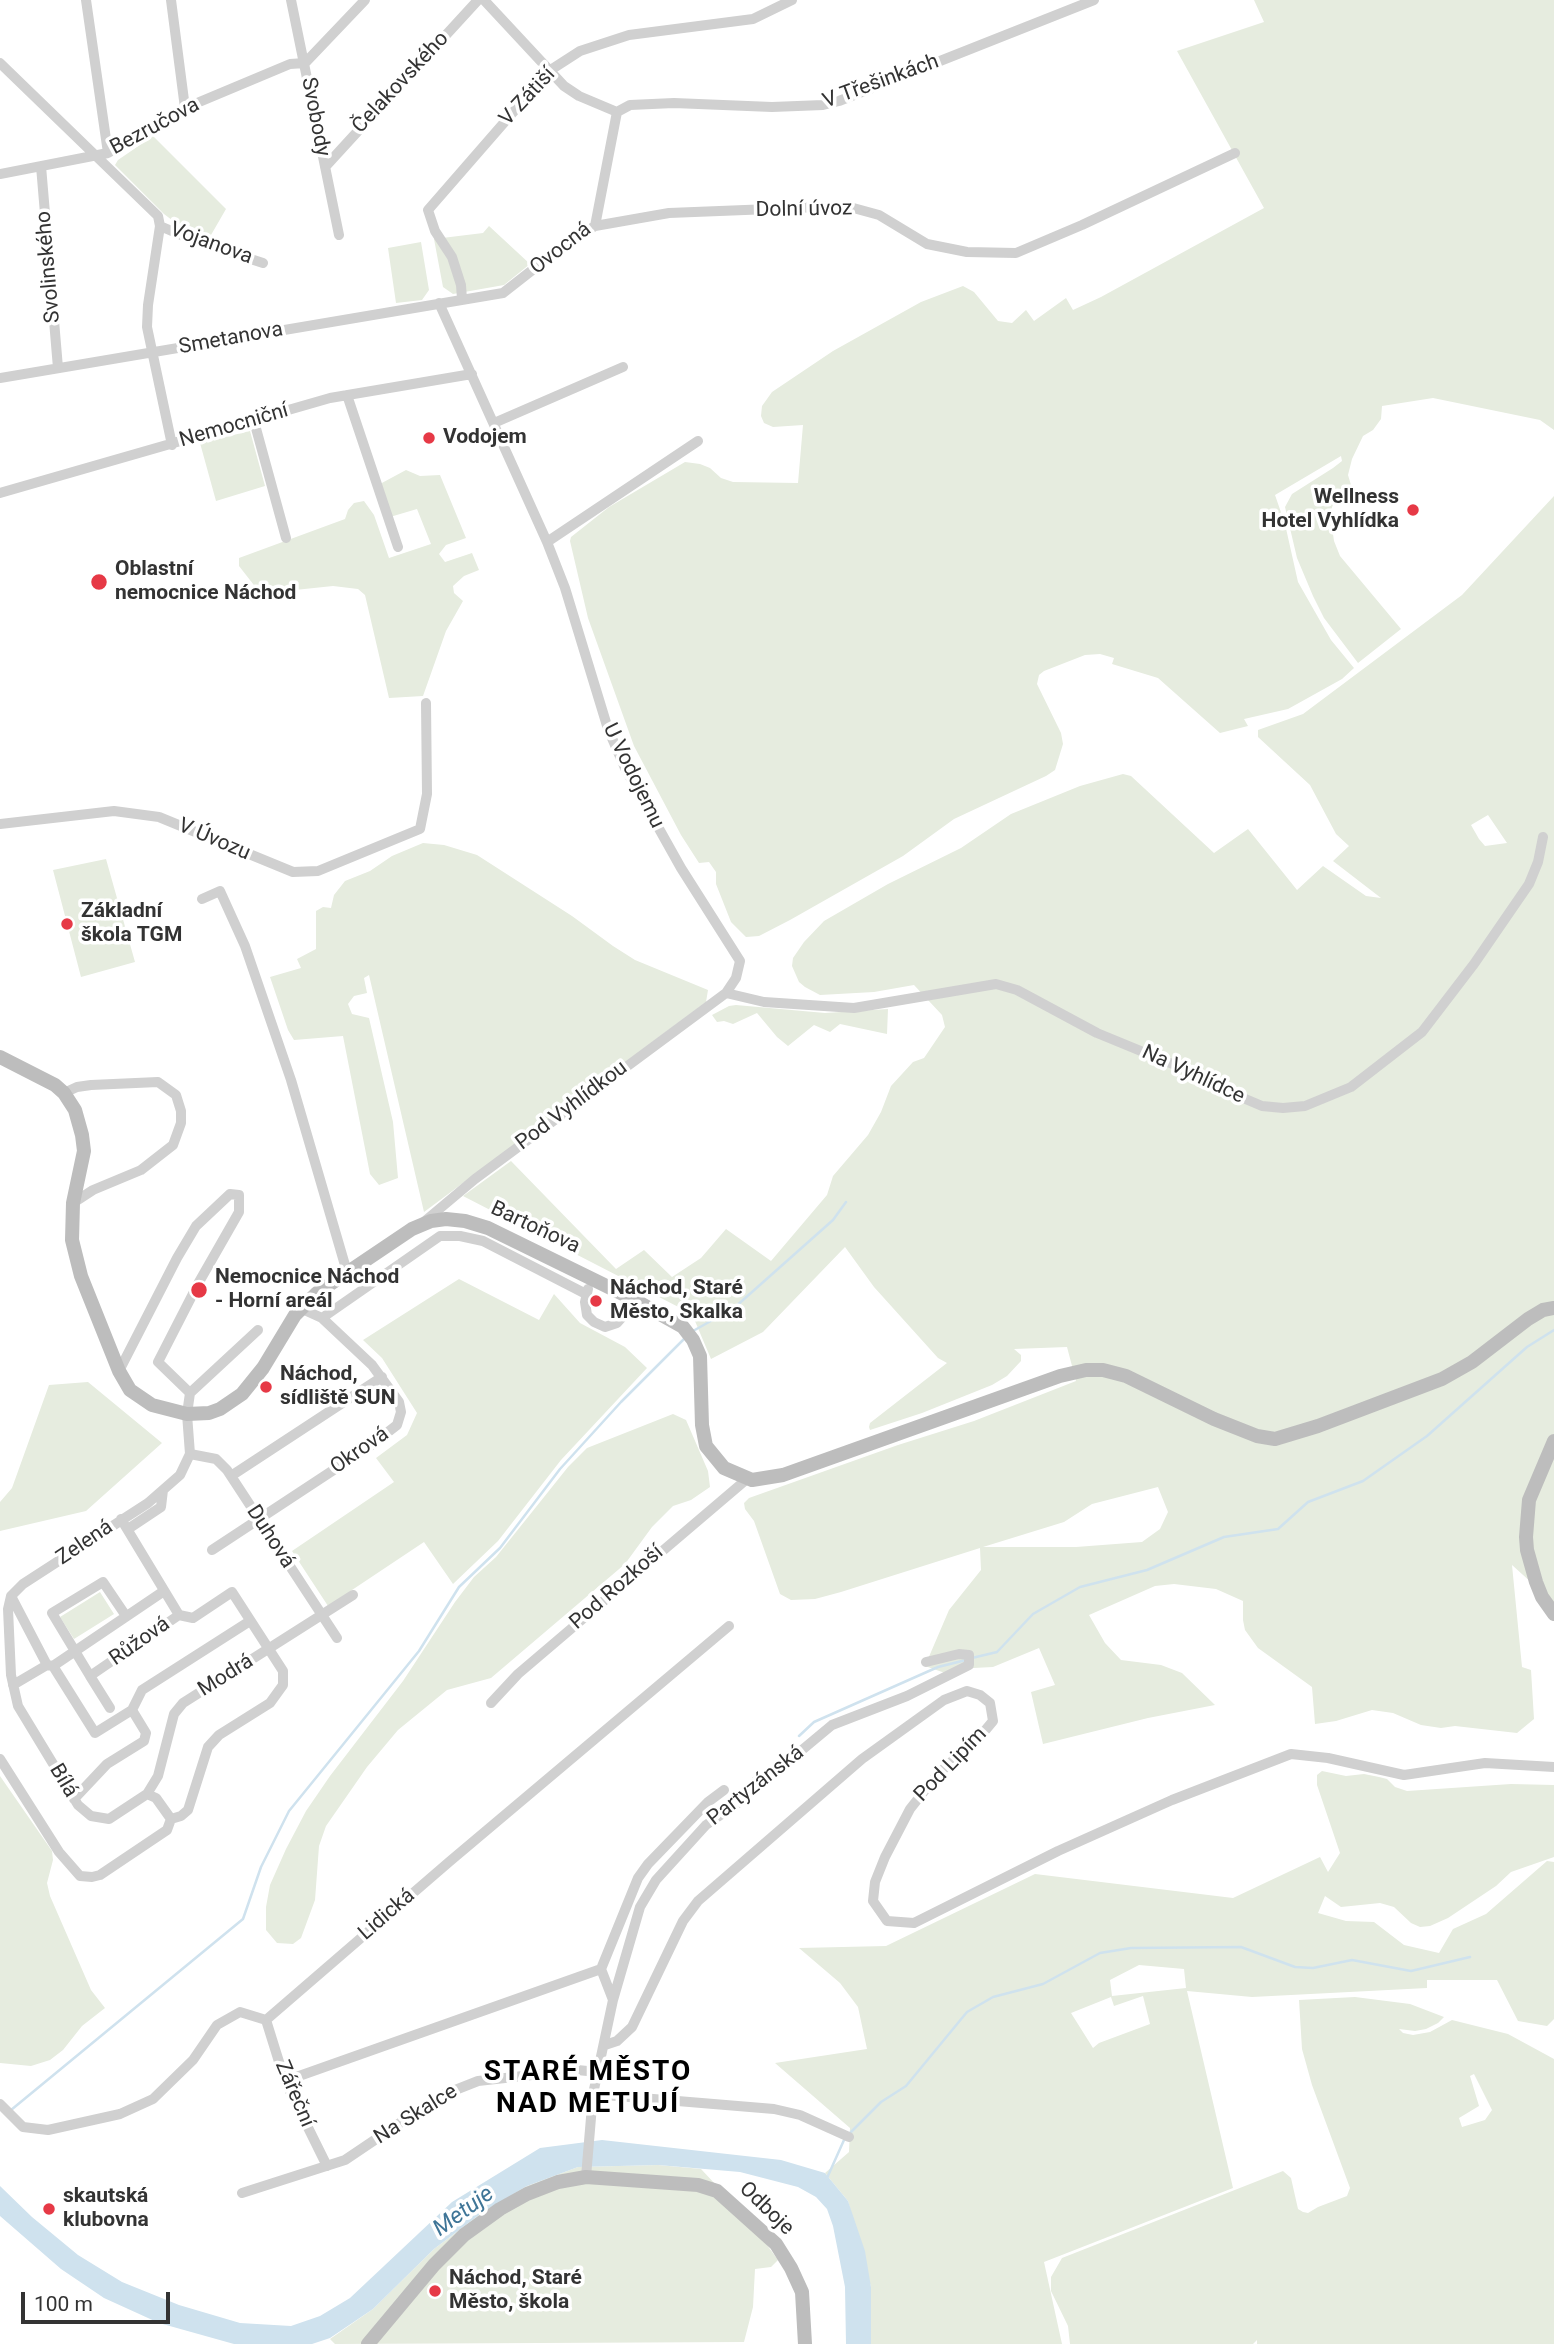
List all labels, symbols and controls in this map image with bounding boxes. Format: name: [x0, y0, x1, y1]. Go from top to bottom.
street label: Čelakovského: [347, 27, 455, 139]
street label: V Třešinkách: [820, 49, 942, 115]
street label: V Zátiší: [495, 63, 561, 131]
street label: Svobody: [295, 75, 335, 159]
street label: Bezručova: [106, 93, 204, 161]
street label: Dolní úvoz: [755, 197, 853, 223]
street label: Svolinského: [32, 210, 66, 324]
street label: Vojanova: [166, 217, 256, 271]
street label: Ovocná: [525, 217, 597, 281]
street label: Smetanova: [177, 317, 285, 361]
street label: Nemocniční: [177, 398, 291, 454]
place label: Vodojem: [443, 425, 527, 451]
marker: Vodojem: [421, 430, 437, 446]
place label: Wellness Hotel Vyhlídka: [1262, 485, 1399, 535]
marker: Wellness Hotel Vyhlídka: [1405, 502, 1421, 518]
place label: Oblastní nemocnice Náchod: [115, 557, 296, 607]
marker: Oblastní nemocnice Náchod: [89, 572, 109, 592]
street label: U Vodojemu: [597, 719, 669, 833]
street label: V Úvozu: [174, 814, 254, 866]
place label: Základní škola TGM: [81, 899, 182, 949]
marker: Základní škola TGM: [59, 916, 75, 932]
street label: Na Vyhlídce: [1138, 1040, 1248, 1110]
street label: Pod Vyhlídkou: [511, 1056, 633, 1156]
street label: Bartoňova: [486, 1196, 584, 1260]
place label: Nemocnice Náchod - Horní areál: [215, 1265, 399, 1315]
place label: Náchod, Staré Město, Skalka: [610, 1276, 743, 1326]
marker: Nemocnice Náchod - Horní areál: [189, 1280, 209, 1300]
marker: Náchod, Staré Město, Skalka: [588, 1293, 604, 1309]
place label: Náchod, sídliště SUN: [280, 1362, 396, 1412]
marker: Náchod, sídliště SUN: [258, 1379, 274, 1395]
street label: Okrová: [326, 1422, 394, 1480]
street label: Duhová: [240, 1501, 300, 1573]
street label: Zelená: [52, 1515, 118, 1571]
street label: Pod Rozkoší: [565, 1540, 669, 1636]
street label: Růžová: [105, 1612, 175, 1672]
street label: Modrá: [194, 1649, 258, 1703]
street label: Pod Lipím: [909, 1722, 993, 1808]
street label: Partyzánská: [703, 1741, 809, 1831]
street label: Bílá: [43, 1760, 83, 1802]
street label: Lidická: [354, 1884, 420, 1946]
district label: STARÉ MĚSTO NAD METUJÍ: [485, 2056, 691, 2122]
street label: Zářeční: [269, 2057, 319, 2131]
street label: Na Skalce: [370, 2080, 462, 2150]
street label: Odboje: [733, 2177, 799, 2241]
water label: Metuje: [428, 2181, 500, 2243]
place label: skautská klubovna: [63, 2184, 149, 2234]
marker: skautská klubovna: [41, 2201, 57, 2217]
place label: Náchod, Staré Město, škola: [449, 2266, 582, 2316]
scale bar: [24, 2278, 173, 2322]
marker: Náchod, Staré Město, škola: [427, 2283, 443, 2299]
text: 100 m: [34, 2292, 93, 2316]

